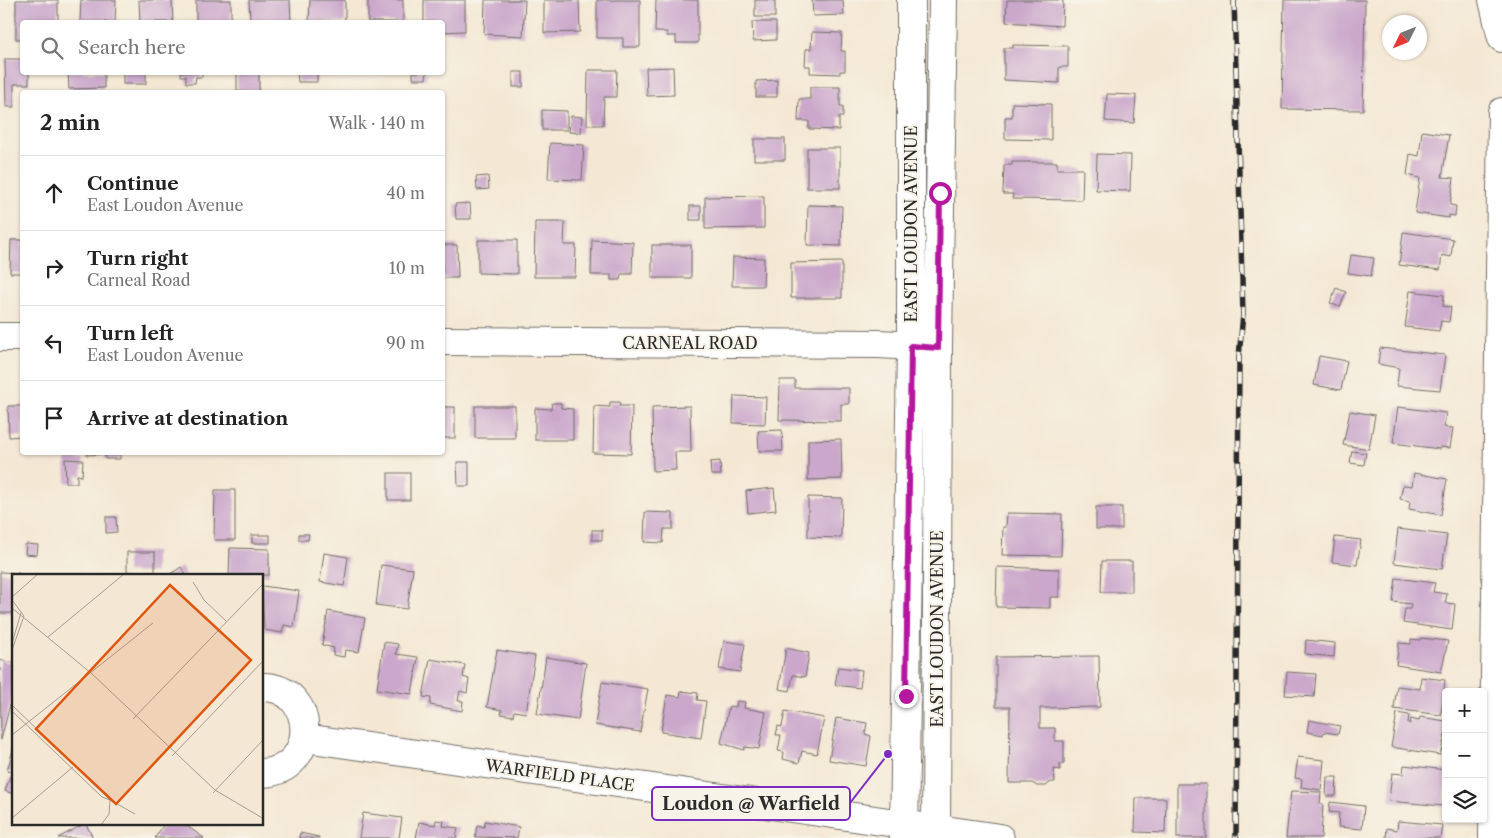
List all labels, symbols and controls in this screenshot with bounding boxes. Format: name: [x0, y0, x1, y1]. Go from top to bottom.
north arrow: [1382, 15, 1427, 60]
search box: [20, 20, 445, 75]
icon: search: [38, 34, 66, 62]
text: Search here: [78, 36, 186, 59]
text: 2 min: [40, 110, 100, 135]
text: Walk · 140 m: [328, 113, 425, 133]
street label: EAST LOUDON AVENUE: [901, 126, 921, 322]
text: Continue: [87, 172, 179, 195]
icon: ahead: [40, 179, 68, 207]
route start: [929, 182, 952, 205]
text: 40 m: [386, 183, 425, 203]
text: East Loudon Avenue: [87, 195, 243, 215]
text: Turn right: [87, 247, 188, 270]
icon: right: [40, 254, 68, 282]
text: 10 m: [389, 258, 425, 278]
text: Carneal Road: [87, 270, 191, 290]
text: Turn left: [87, 322, 174, 345]
icon: left: [40, 329, 68, 357]
text: 90 m: [386, 333, 425, 353]
street label: CARNEAL ROAD: [622, 333, 758, 353]
text: East Loudon Avenue: [87, 345, 243, 365]
icon: arrive: [40, 404, 68, 432]
text: Arrive at destination: [87, 407, 288, 430]
street label: EAST LOUDON AVENUE: [927, 531, 947, 727]
inset map: [12, 574, 264, 826]
route end: [895, 685, 918, 708]
map controls: [1442, 688, 1487, 823]
button: +: [1442, 688, 1487, 733]
button: −: [1442, 733, 1487, 778]
street label: WARFIELD PLACE: [483, 754, 636, 795]
button: layers: [1442, 778, 1487, 823]
callout: Loudon @ Warfield: [652, 787, 850, 820]
text: Loudon @ Warfield: [662, 793, 840, 815]

